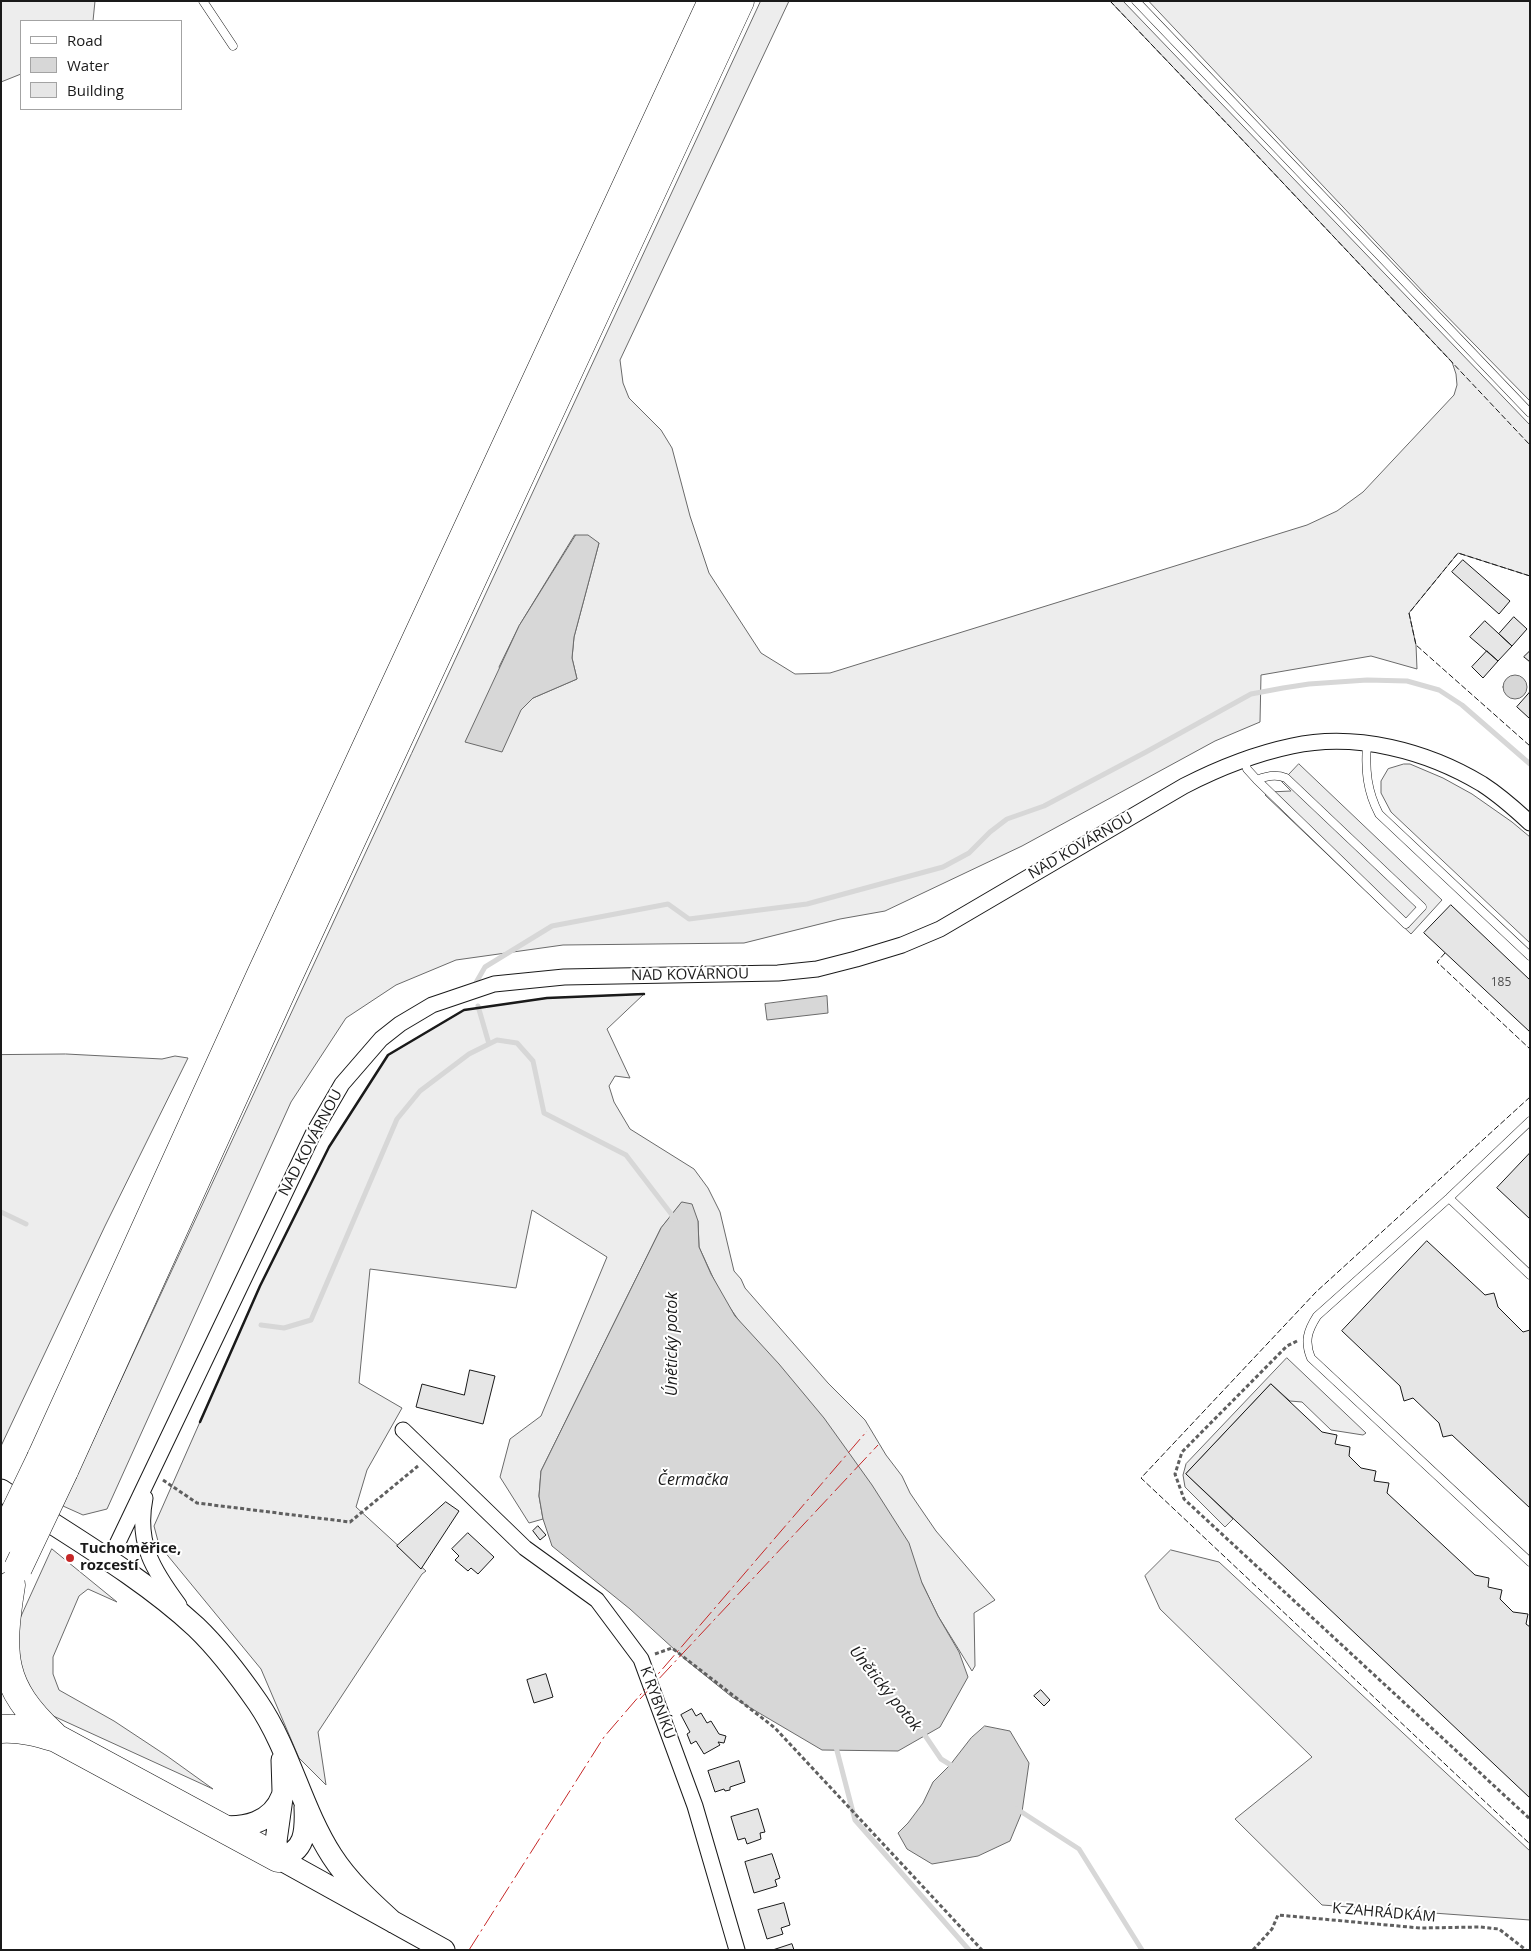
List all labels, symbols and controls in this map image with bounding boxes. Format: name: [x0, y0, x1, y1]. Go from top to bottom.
legend: [20, 20, 182, 110]
text: Road: [67, 30, 103, 50]
text: Water: [67, 55, 109, 75]
text: Building: [67, 80, 124, 100]
street label: NAD KOVÁRNOU: [1025, 809, 1137, 883]
street label: NAD KOVÁRNOU: [631, 965, 749, 985]
house number: 185: [1491, 976, 1511, 990]
street label: NAD KOVÁRNOU: [275, 1087, 347, 1199]
water label: Únětický potok: [662, 1292, 682, 1396]
water label: Čermačka: [658, 1470, 728, 1490]
place label: Tuchoměřice, rozcestí: [80, 1540, 181, 1575]
marker: Tuchoměřice, rozcestí: [64, 1552, 76, 1564]
water label: Únětický potok: [845, 1642, 925, 1736]
street label: K RYBNÍKU: [636, 1664, 678, 1742]
street label: K ZAHRÁDKÁM: [1331, 1900, 1437, 1926]

